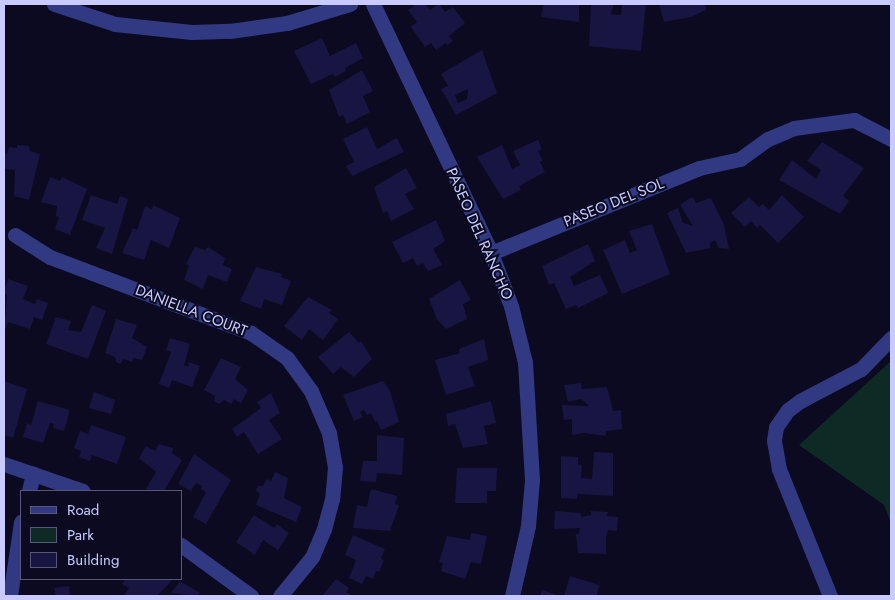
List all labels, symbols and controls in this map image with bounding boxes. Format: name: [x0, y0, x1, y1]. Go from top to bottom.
street label: PASEO DEL RANCHO: [442, 165, 516, 303]
street label: PASEO DEL SOL: [561, 175, 667, 231]
street label: DANIELLA COURT: [132, 281, 250, 341]
legend: [20, 490, 182, 580]
text: Road: [67, 499, 99, 521]
text: Park: [67, 524, 94, 546]
text: Building: [67, 549, 119, 571]

